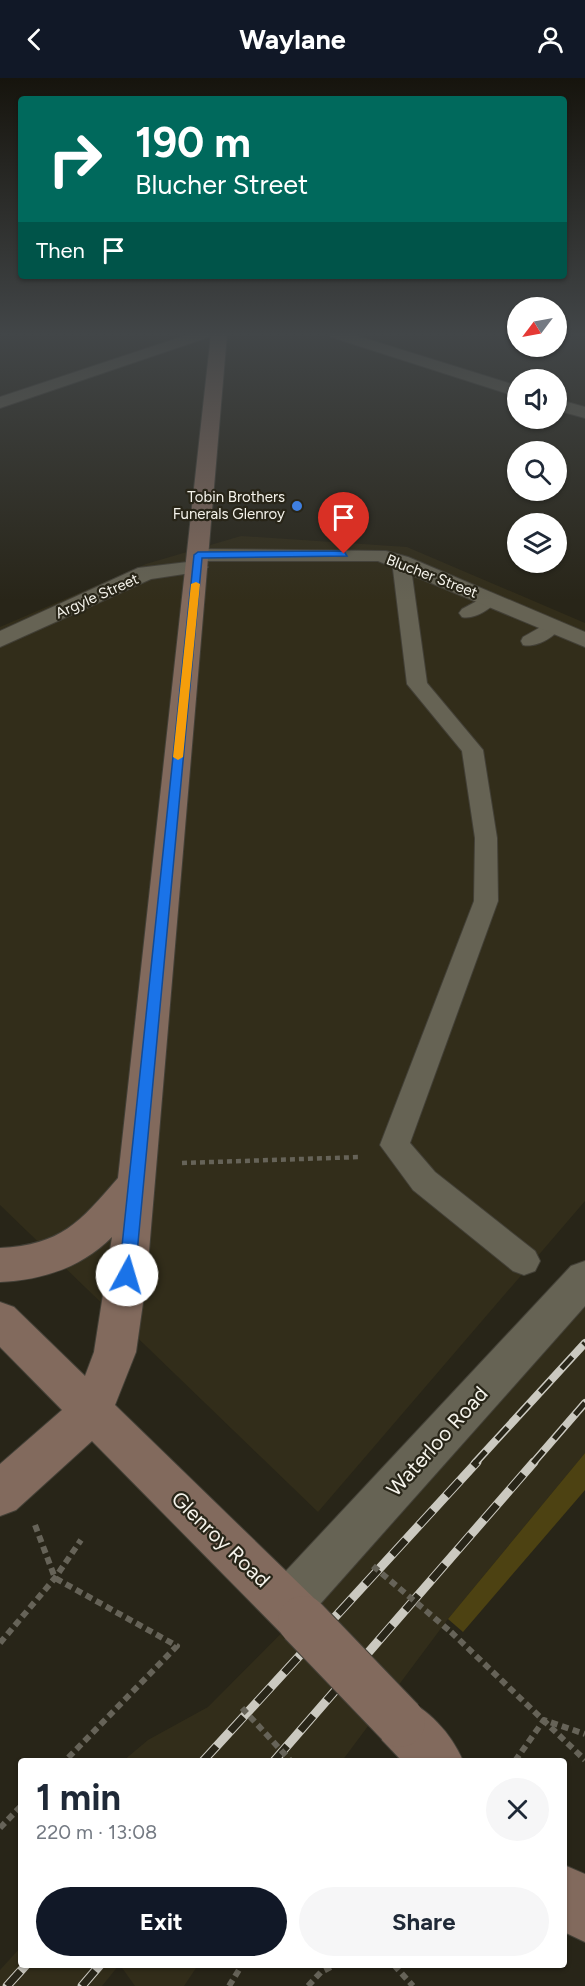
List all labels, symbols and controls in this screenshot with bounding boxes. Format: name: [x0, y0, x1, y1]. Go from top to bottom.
icon: back: [18, 23, 51, 56]
text: Waylane: [239, 23, 346, 56]
icon: person: [534, 23, 567, 56]
text: 190 m: [135, 117, 251, 168]
icon: right: [36, 120, 114, 198]
text: Blucher Street: [135, 168, 308, 201]
icon: arrive: [97, 234, 130, 267]
text: Then: [36, 237, 85, 264]
north arrow: [507, 297, 567, 357]
map controls: [507, 297, 567, 573]
button: sound: [507, 369, 567, 429]
button: search: [507, 441, 567, 501]
place label: Tobin Brothers Funerals Glenroy: [173, 488, 285, 523]
pin: [318, 492, 369, 554]
marker: Tobin Brothers Funerals Glenroy: [290, 499, 304, 513]
icon: arrive: [327, 501, 360, 534]
button: layers: [507, 513, 567, 573]
street label: Blucher Street: [384, 550, 480, 602]
street label: Argyle Street: [53, 570, 142, 622]
position arrow: [95, 1243, 159, 1307]
street label: Waterloo Road: [381, 1381, 493, 1501]
street label: Glenroy Road: [167, 1486, 275, 1592]
text: 1 min: [36, 1776, 121, 1819]
button: close: [486, 1778, 549, 1841]
text: 220 m · 13:08: [36, 1820, 157, 1844]
button: Exit: [36, 1887, 287, 1956]
button: Share: [299, 1887, 549, 1956]

